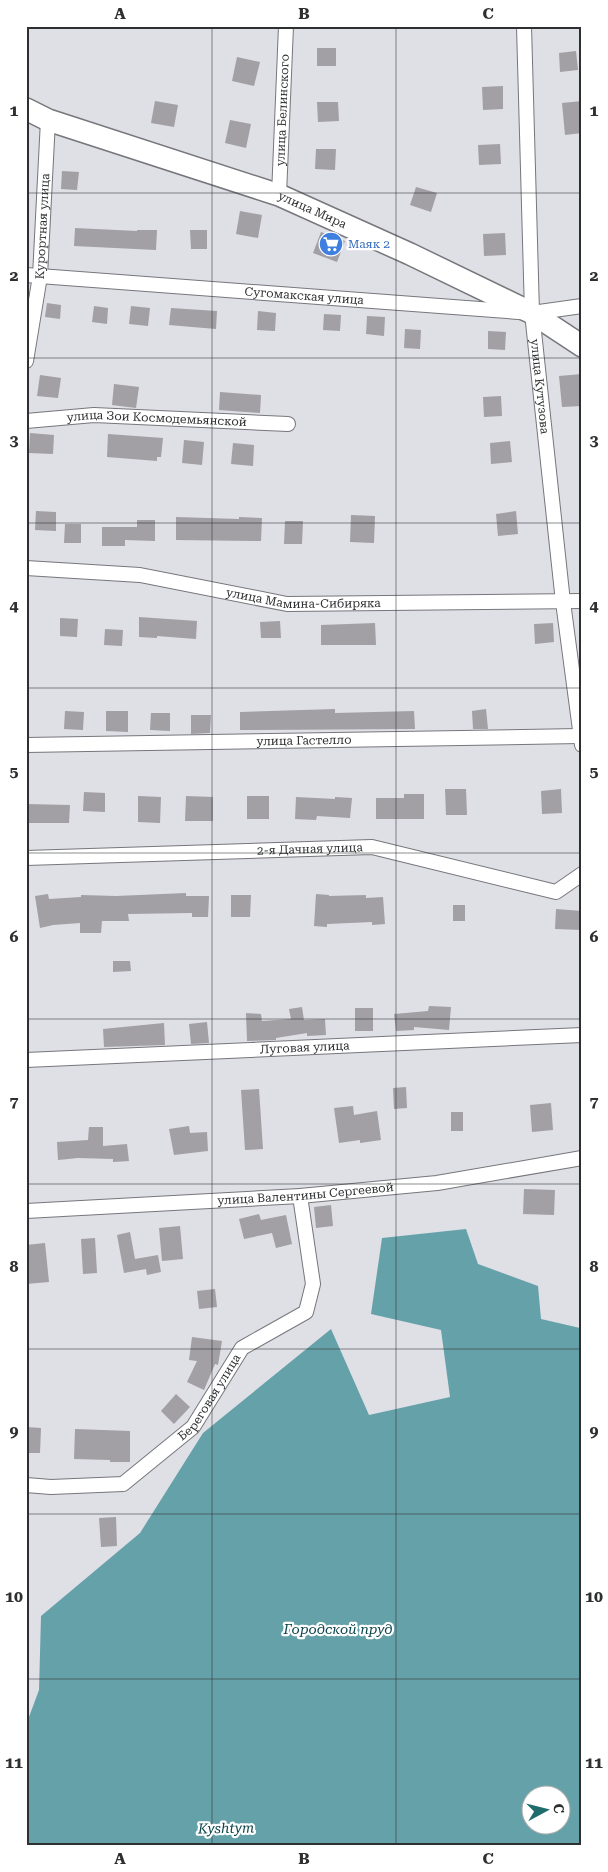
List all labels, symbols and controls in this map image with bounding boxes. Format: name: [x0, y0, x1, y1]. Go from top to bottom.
text: A: [114, 4, 126, 23]
text: B: [298, 4, 310, 23]
text: C: [482, 4, 494, 23]
street label: улица Белинского: [273, 54, 292, 166]
text: 1: [10, 101, 19, 120]
text: 1: [590, 101, 599, 120]
street label: Курортная улица: [33, 172, 52, 280]
street label: улица Мира: [276, 189, 349, 232]
supermarket icon: Маяк 2: [318, 231, 344, 257]
place label: Маяк 2: [348, 237, 390, 251]
text: 2: [10, 266, 19, 285]
text: 2: [590, 266, 599, 285]
street label: Сугомакская улица: [244, 284, 365, 307]
street label: улица Кутузова: [528, 338, 552, 435]
street label: улица Зои Космодемьянской: [66, 408, 247, 429]
text: 3: [10, 431, 19, 450]
text: 3: [590, 431, 599, 450]
street label: улица Мамина-Сибиряка: [225, 585, 381, 611]
text: 4: [10, 596, 19, 615]
text: 4: [590, 596, 599, 615]
street label: улица Гастелло: [256, 733, 352, 748]
text: 5: [10, 762, 19, 781]
text: 5: [590, 762, 599, 781]
street label: 2-я Дачная улица: [257, 840, 364, 858]
text: 6: [10, 927, 19, 946]
text: 6: [590, 927, 599, 946]
street label: Луговая улица: [260, 1038, 350, 1056]
text: 7: [10, 1092, 19, 1111]
text: 7: [590, 1092, 599, 1111]
street label: улица Валентины Сергеевой: [217, 1180, 394, 1208]
text: 8: [10, 1257, 19, 1276]
text: 8: [590, 1257, 599, 1276]
street label: Береговая улица: [175, 1351, 244, 1443]
text: 9: [10, 1422, 19, 1441]
text: 9: [590, 1422, 599, 1441]
text: 10: [5, 1587, 23, 1606]
text: 10: [585, 1587, 603, 1606]
water label: Городской пруд: [283, 1621, 392, 1637]
text: 11: [5, 1753, 23, 1772]
text: 11: [585, 1753, 603, 1772]
north arrow: [520, 1784, 570, 1834]
text: С: [550, 1803, 567, 1814]
water label: Kyshtym: [197, 1820, 254, 1837]
text: A: [114, 1849, 126, 1868]
text: B: [298, 1849, 310, 1868]
text: C: [482, 1849, 494, 1868]

